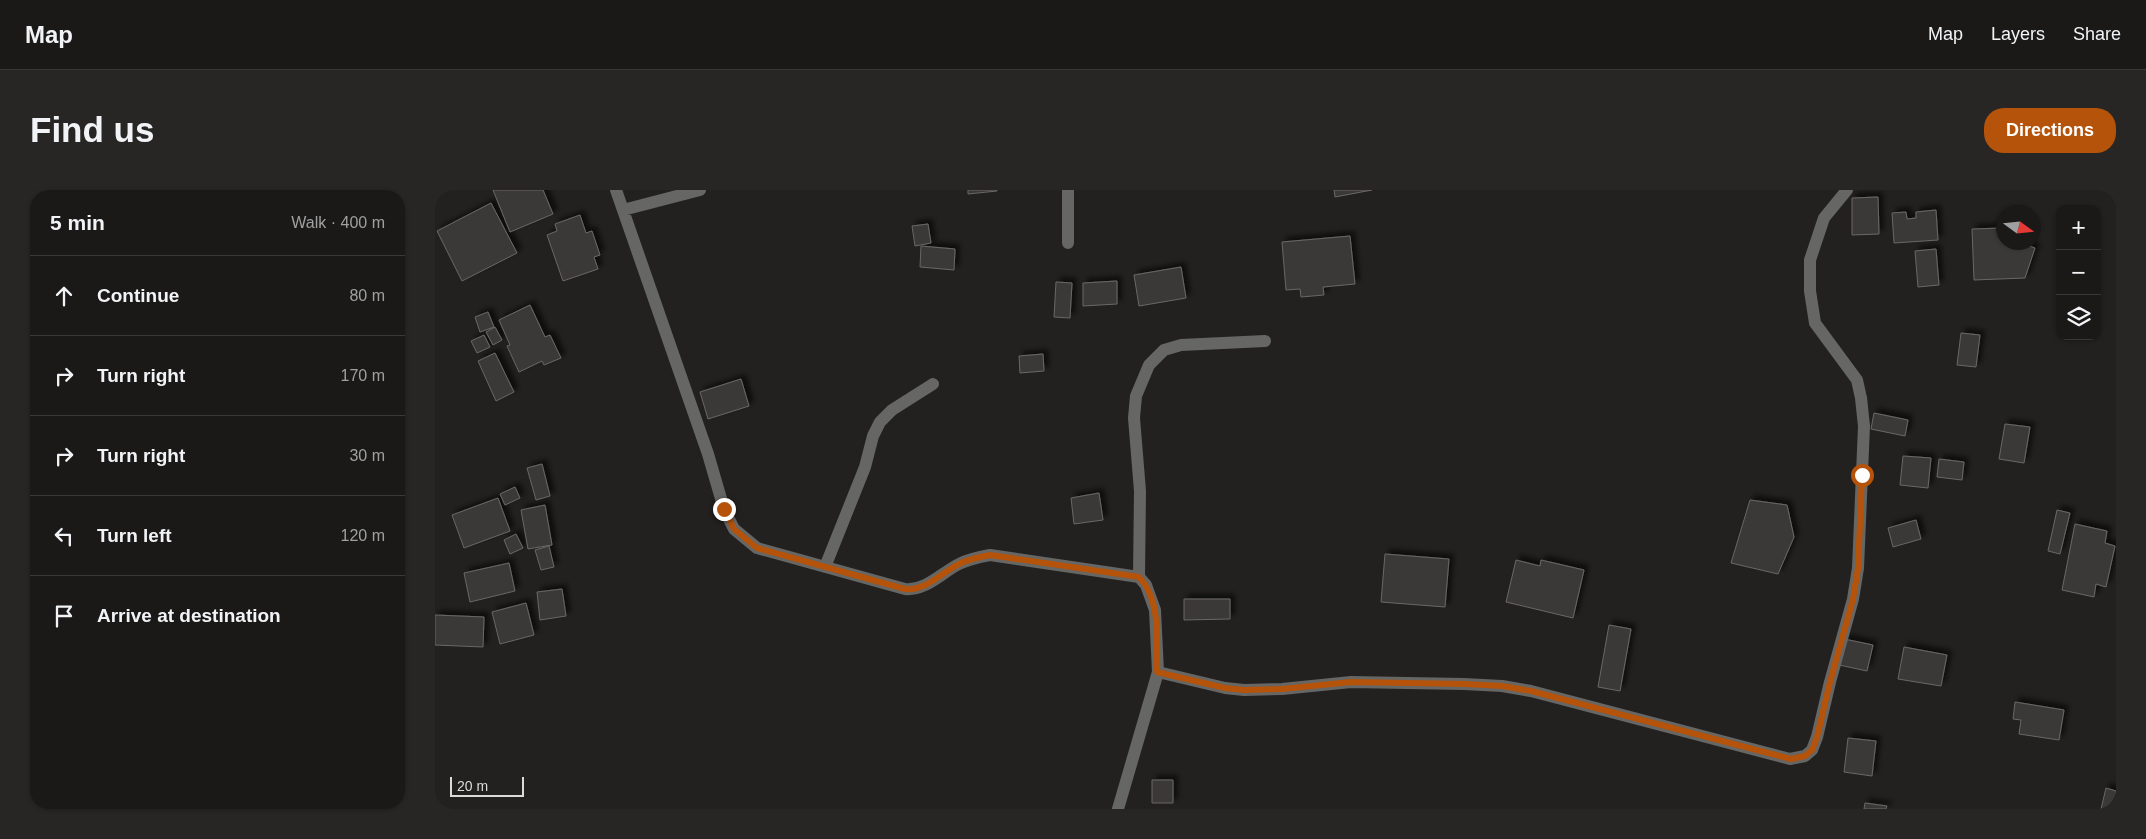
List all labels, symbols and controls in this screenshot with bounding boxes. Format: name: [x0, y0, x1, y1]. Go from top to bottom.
text: Map: [25, 21, 73, 48]
text: Map: [1928, 24, 1963, 44]
text: Layers: [1991, 24, 2045, 44]
text: Share: [2073, 24, 2121, 44]
button: Directions: [1984, 108, 2116, 153]
text: Find us: [30, 110, 154, 149]
north arrow: [1996, 205, 2041, 250]
map controls: [2056, 205, 2101, 340]
button: +: [2056, 205, 2101, 250]
text: 5 min: [50, 211, 105, 234]
text: Walk · 400 m: [291, 214, 385, 231]
button: −: [2056, 250, 2101, 295]
icon: ahead: [50, 282, 78, 310]
text: Continue: [97, 285, 179, 306]
text: 80 m: [349, 287, 385, 304]
button: layers: [2056, 295, 2101, 340]
icon: right: [50, 362, 78, 390]
text: Turn right: [97, 365, 185, 386]
text: 170 m: [341, 367, 385, 384]
icon: right: [50, 442, 78, 470]
text: Turn right: [97, 445, 185, 466]
text: 30 m: [349, 447, 385, 464]
route start: [1851, 464, 1874, 487]
route end: [713, 498, 736, 521]
icon: left: [50, 522, 78, 550]
text: Turn left: [97, 525, 172, 546]
text: 120 m: [341, 527, 385, 544]
icon: arrive: [50, 602, 78, 630]
text: Arrive at destination: [97, 605, 281, 626]
scale bar: [450, 774, 524, 797]
text: 20 m: [457, 778, 488, 794]

